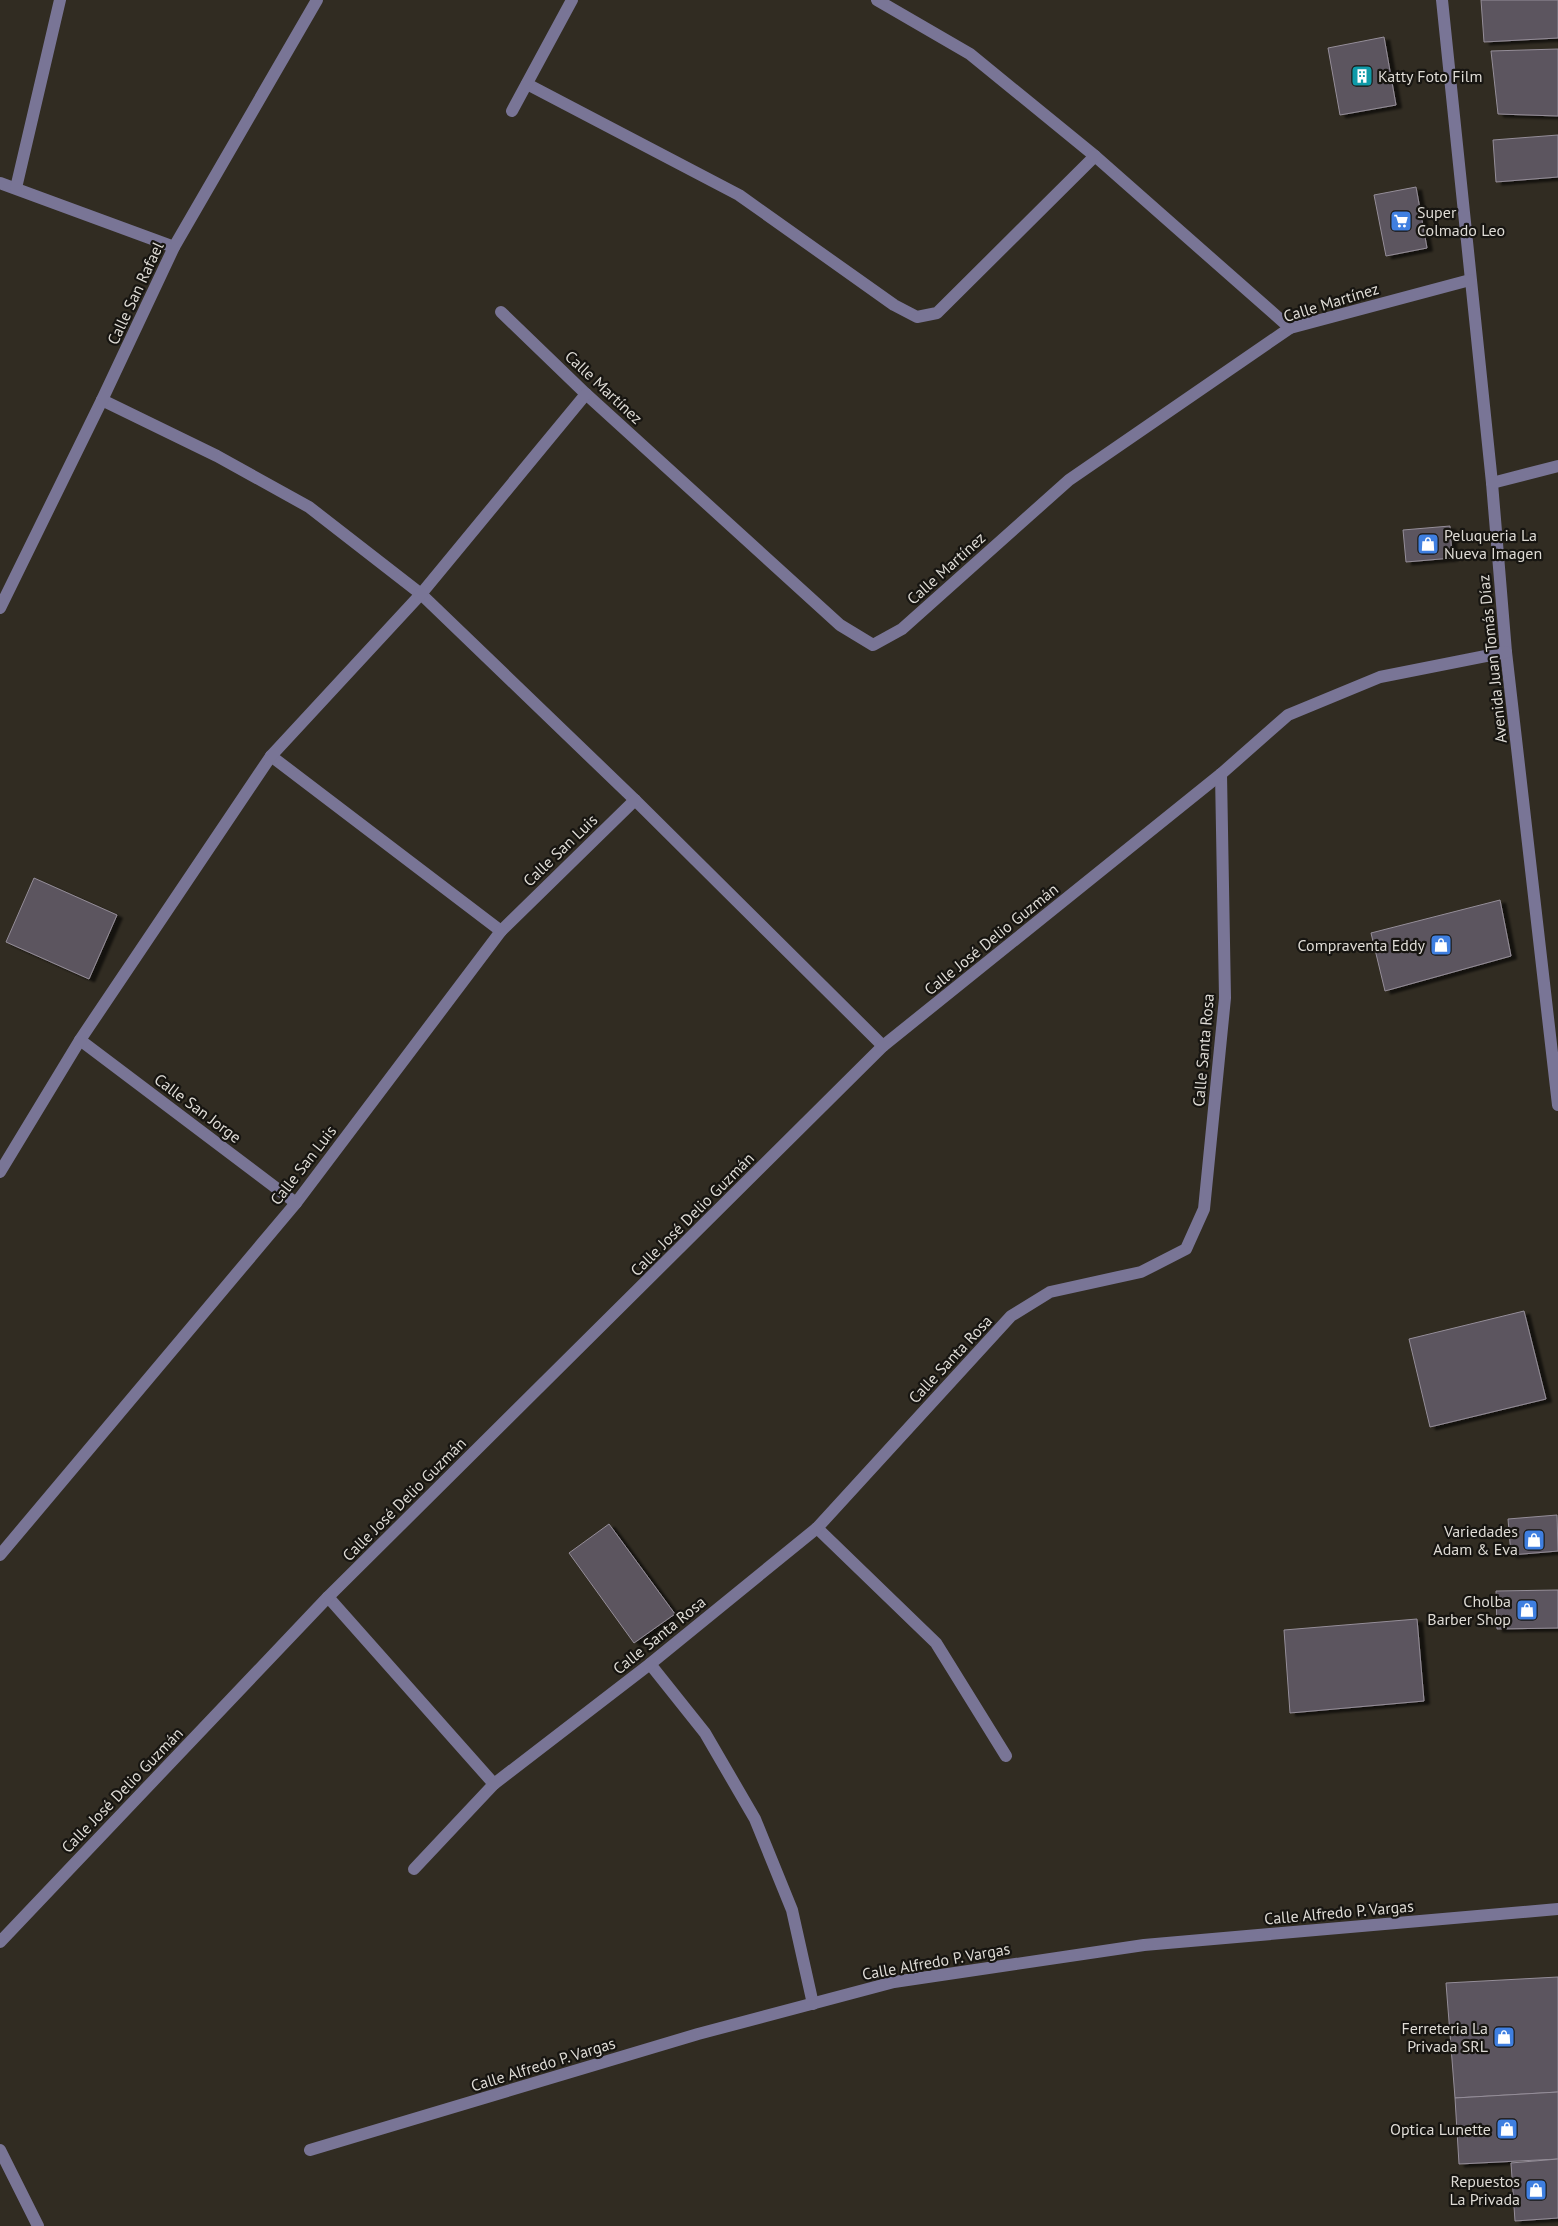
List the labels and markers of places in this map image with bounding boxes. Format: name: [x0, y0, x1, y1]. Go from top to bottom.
building icon: Katty Foto Film: [1350, 64, 1374, 88]
place label: Katty Foto Film: [1378, 66, 1482, 86]
place label: Super Colmado Leo: [1417, 202, 1505, 240]
supermarket icon: Super Colmado Leo: [1389, 209, 1413, 233]
place label: Peluqueria La Nueva Imagen: [1444, 525, 1542, 563]
shop icon: Peluqueria La Nueva Imagen: [1416, 532, 1440, 556]
shop icon: Compraventa Eddy: [1429, 933, 1453, 957]
place label: Compraventa Eddy: [1298, 935, 1426, 955]
place label: Variedades Adam & Eva: [1433, 1521, 1518, 1559]
shop icon: Variedades Adam & Eva: [1522, 1528, 1546, 1552]
place label: Cholba Barber Shop: [1427, 1591, 1511, 1629]
shop icon: Cholba Barber Shop: [1515, 1598, 1539, 1622]
place label: Ferreteria La Privada SRL: [1401, 2018, 1488, 2056]
shop icon: Ferreteria La Privada SRL: [1492, 2025, 1516, 2049]
shop icon: Optica Lunette: [1495, 2117, 1519, 2141]
place label: Optica Lunette: [1390, 2119, 1491, 2139]
place label: Repuestos La Privada: [1450, 2171, 1520, 2209]
shop icon: Repuestos La Privada: [1524, 2178, 1548, 2202]

